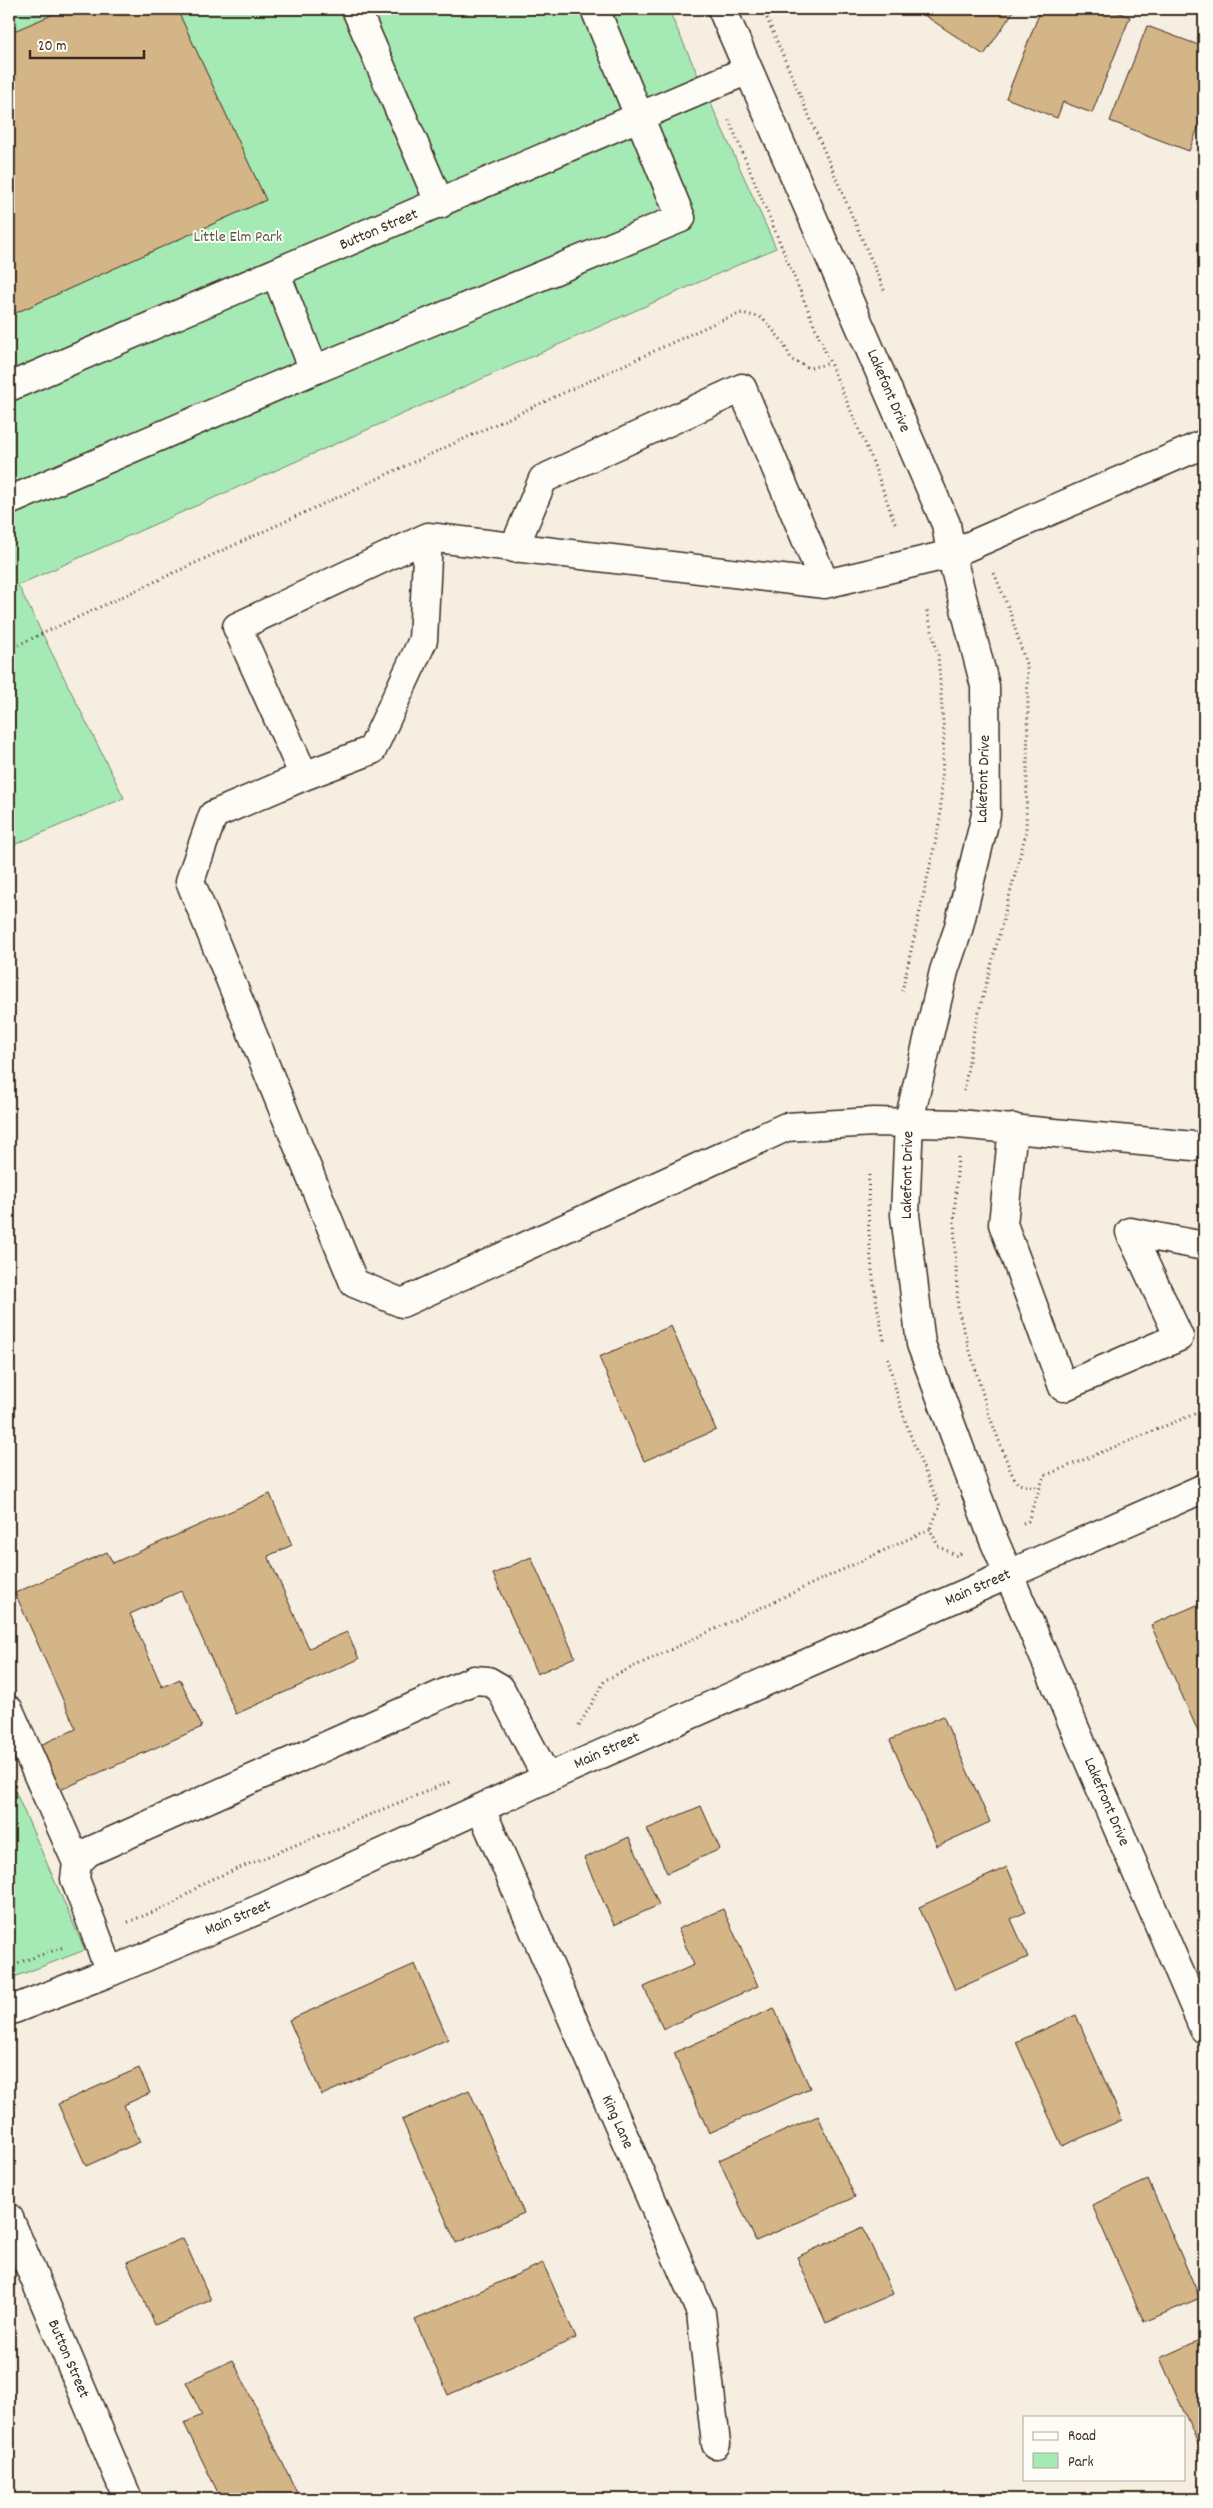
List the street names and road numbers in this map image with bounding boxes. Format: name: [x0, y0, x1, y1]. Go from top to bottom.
street label: Button Street: [336, 203, 422, 257]
street label: Lakefont Drive: [860, 346, 916, 436]
street label: Lakefont Drive: [971, 735, 997, 823]
street label: Lakefont Drive: [896, 1131, 920, 1219]
street label: Main Street: [941, 1563, 1015, 1613]
street label: Main Street: [570, 1726, 644, 1776]
street label: Lakefront Drive: [1077, 1754, 1135, 1850]
street label: Main Street: [201, 1894, 275, 1942]
street label: King Lane: [595, 2091, 639, 2153]
street label: Button Street: [41, 2316, 95, 2402]

